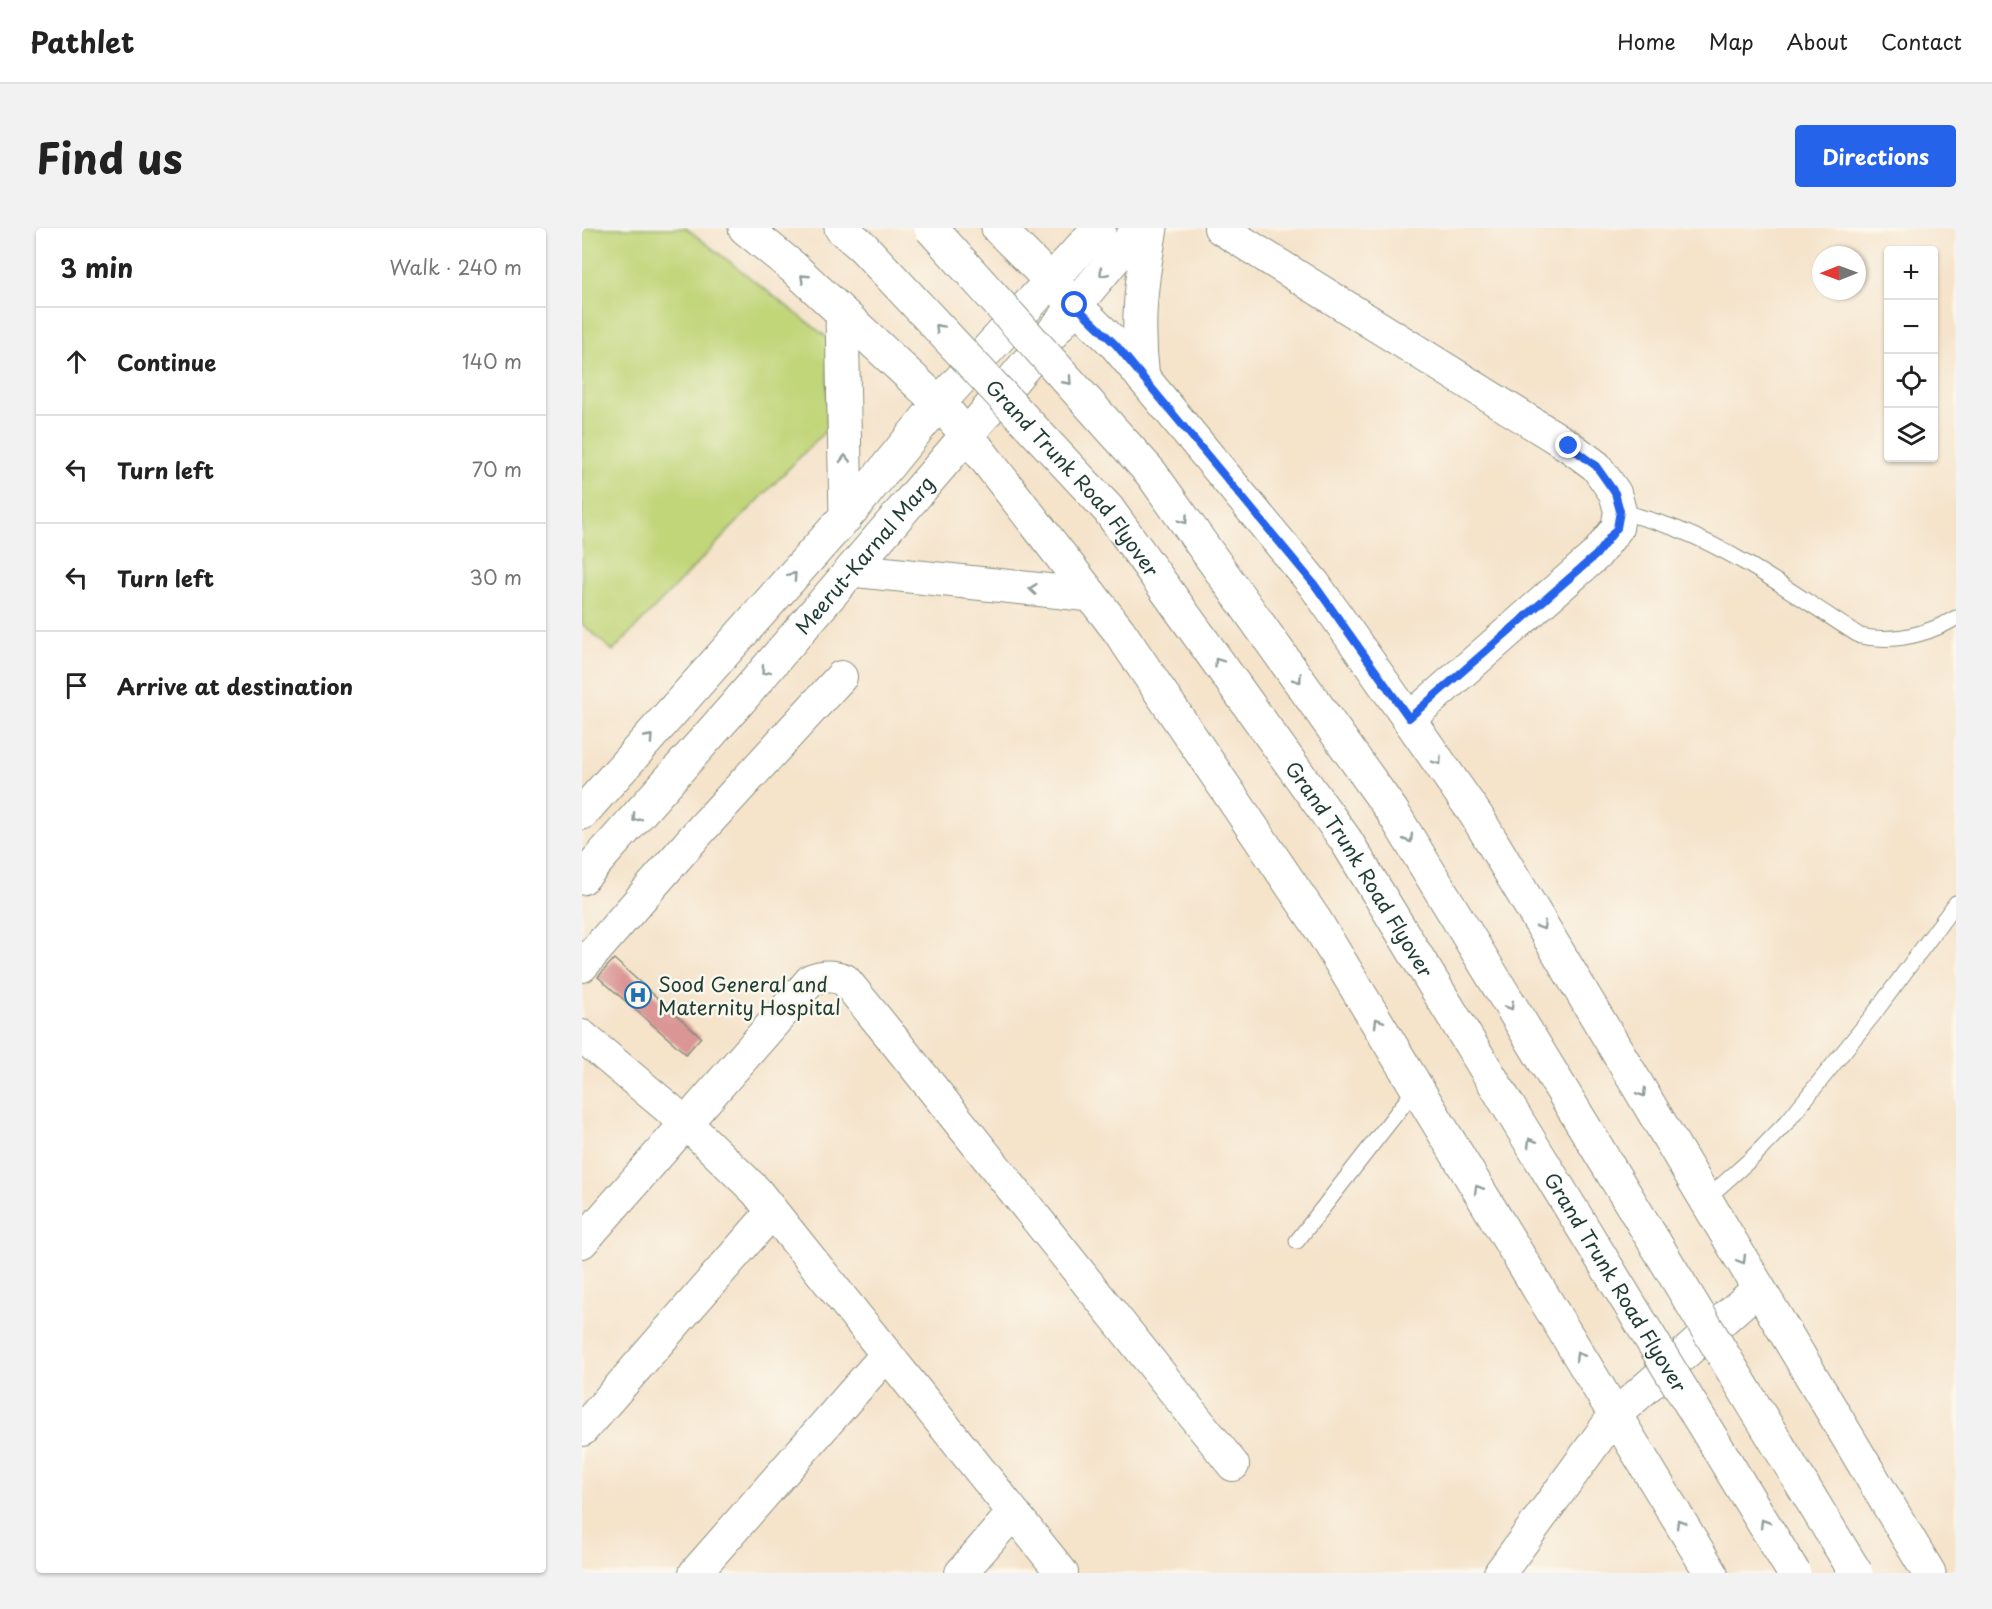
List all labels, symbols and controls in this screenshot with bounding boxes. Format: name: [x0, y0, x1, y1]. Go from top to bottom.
text: Pathlet: [30, 20, 134, 63]
text: Home: [1617, 25, 1676, 57]
text: Map: [1709, 25, 1754, 57]
text: About: [1787, 25, 1848, 57]
text: Contact: [1881, 25, 1962, 57]
text: Find us: [36, 125, 183, 188]
button: Directions: [1795, 125, 1956, 187]
north arrow: [1812, 246, 1866, 300]
map controls: [1884, 246, 1938, 462]
button: +: [1884, 246, 1938, 300]
text: 3 min: [60, 248, 133, 287]
text: Walk · 240 m: [389, 252, 522, 282]
one-way arrow: [1099, 266, 1110, 277]
one-way arrow: [801, 274, 812, 285]
route start: [1061, 291, 1087, 317]
button: −: [1884, 300, 1938, 354]
one-way arrow: [935, 324, 946, 335]
icon: ahead: [60, 345, 93, 378]
text: Continue: [117, 345, 216, 378]
text: 140 m: [462, 346, 522, 376]
button: locate: [1884, 354, 1938, 408]
street label: Grand Trunk Road Flyover: [979, 372, 1167, 583]
one-way arrow: [1061, 374, 1072, 385]
button: layers: [1884, 408, 1938, 462]
route end: [1555, 432, 1581, 458]
icon: left: [60, 453, 93, 486]
text: Turn left: [117, 453, 214, 486]
text: 70 m: [472, 454, 522, 484]
one-way arrow: [838, 454, 851, 463]
street label: Meerut-Karnal Marg: [788, 469, 941, 641]
one-way arrow: [1177, 514, 1188, 525]
icon: left: [60, 561, 93, 594]
text: Turn left: [117, 561, 214, 594]
text: 30 m: [469, 562, 522, 592]
one-way arrow: [786, 573, 797, 583]
one-way arrow: [1028, 583, 1037, 596]
one-way arrow: [1214, 657, 1225, 668]
one-way arrow: [761, 664, 772, 675]
icon: arrive: [60, 669, 93, 702]
text: Arrive at destination: [117, 669, 353, 702]
one-way arrow: [1290, 673, 1301, 684]
one-way arrow: [642, 734, 653, 745]
street label: Grand Trunk Road Flyover: [1278, 754, 1441, 983]
one-way arrow: [1431, 754, 1442, 765]
one-way arrow: [632, 811, 643, 821]
one-way arrow: [1401, 833, 1413, 843]
one-way arrow: [1535, 920, 1547, 930]
place label: Sood General and Maternity Hospital: [658, 969, 841, 1022]
hospital icon: Sood General and Maternity Hospital: [623, 980, 653, 1010]
one-way arrow: [1503, 1000, 1515, 1010]
one-way arrow: [1373, 1018, 1385, 1028]
one-way arrow: [1635, 1087, 1647, 1097]
one-way arrow: [1526, 1138, 1538, 1148]
street label: Grand Trunk Road Flyover: [1537, 1166, 1695, 1398]
one-way arrow: [1474, 1185, 1486, 1195]
one-way arrow: [1735, 1254, 1747, 1264]
one-way arrow: [1575, 1352, 1587, 1362]
one-way arrow: [1676, 1519, 1688, 1529]
one-way arrow: [1760, 1519, 1772, 1529]

